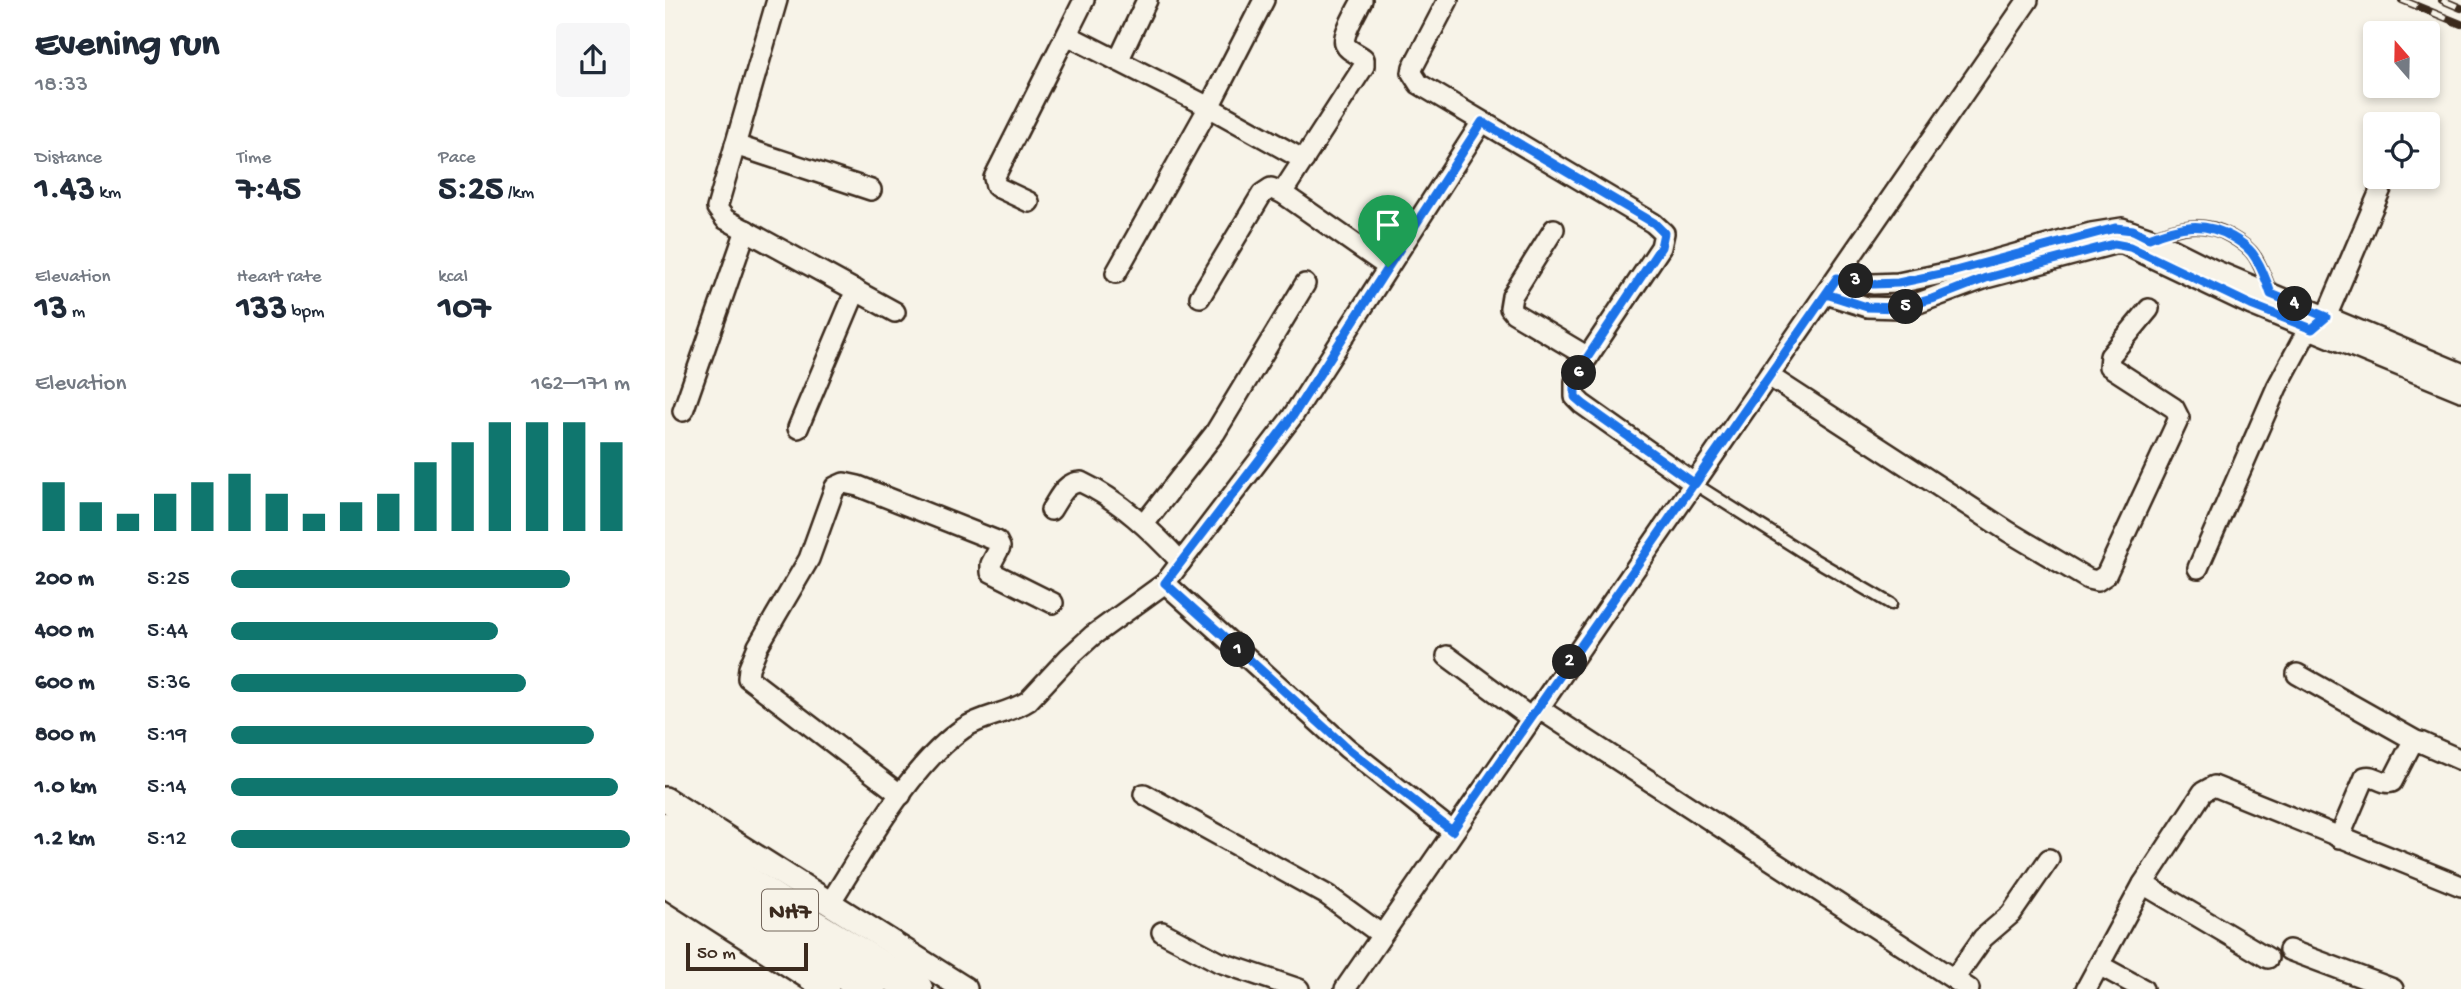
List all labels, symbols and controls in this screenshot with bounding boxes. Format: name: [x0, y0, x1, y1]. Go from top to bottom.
north arrow: [2363, 21, 2439, 98]
map controls: [2363, 21, 2440, 189]
button: share: [556, 23, 630, 97]
text: Evening run: [35, 24, 219, 68]
text: 18:33: [35, 72, 88, 99]
button: locate: [2363, 112, 2440, 189]
text: Distance: [35, 147, 102, 170]
text: Time: [237, 147, 271, 170]
text: Pace: [438, 147, 476, 170]
text: 1.43: [35, 170, 95, 211]
text: 7:45: [237, 170, 301, 211]
text: 5:25: [438, 170, 503, 211]
text: km: [95, 182, 121, 205]
text: /km: [503, 182, 534, 205]
pin: [1358, 195, 1418, 267]
icon: arrive: [1369, 206, 1407, 244]
pin: 3: [1839, 264, 1873, 298]
text: Elevation: [35, 266, 111, 289]
text: Heart rate: [237, 266, 322, 289]
text: kcal: [438, 266, 468, 289]
text: 3: [1851, 269, 1860, 292]
pin: 4: [2277, 286, 2313, 322]
text: 13: [35, 289, 67, 330]
text: 133: [237, 289, 287, 330]
text: 107: [438, 289, 491, 330]
pin: 5: [1889, 290, 1923, 324]
text: 4: [2290, 292, 2299, 315]
text: 5: [1901, 295, 1911, 318]
text: m: [67, 301, 85, 324]
text: bpm: [287, 301, 325, 324]
pin: 6: [1562, 356, 1597, 390]
text: 6: [1574, 361, 1583, 384]
text: Elevation: [35, 371, 126, 398]
text: 162–171 m: [531, 371, 630, 398]
text: 200 m: [35, 566, 94, 593]
text: 5:25: [147, 566, 190, 593]
text: 400 m: [35, 618, 94, 645]
text: 5:44: [147, 618, 188, 645]
pin: 1: [1221, 632, 1255, 668]
text: 1: [1234, 638, 1241, 661]
pin: 2: [1553, 644, 1587, 680]
text: 2: [1565, 650, 1574, 673]
text: 600 m: [35, 670, 95, 697]
text: 5:36: [147, 670, 190, 697]
text: 800 m: [35, 722, 96, 749]
text: 5:19: [147, 722, 187, 749]
text: 1.0 km: [35, 774, 97, 801]
text: 5:14: [147, 774, 187, 801]
text: 1.2 km: [35, 826, 95, 853]
text: 5:12: [147, 826, 187, 853]
road number: NH7: [762, 890, 818, 930]
scale bar: [686, 940, 809, 972]
text: 50 m: [697, 943, 736, 966]

